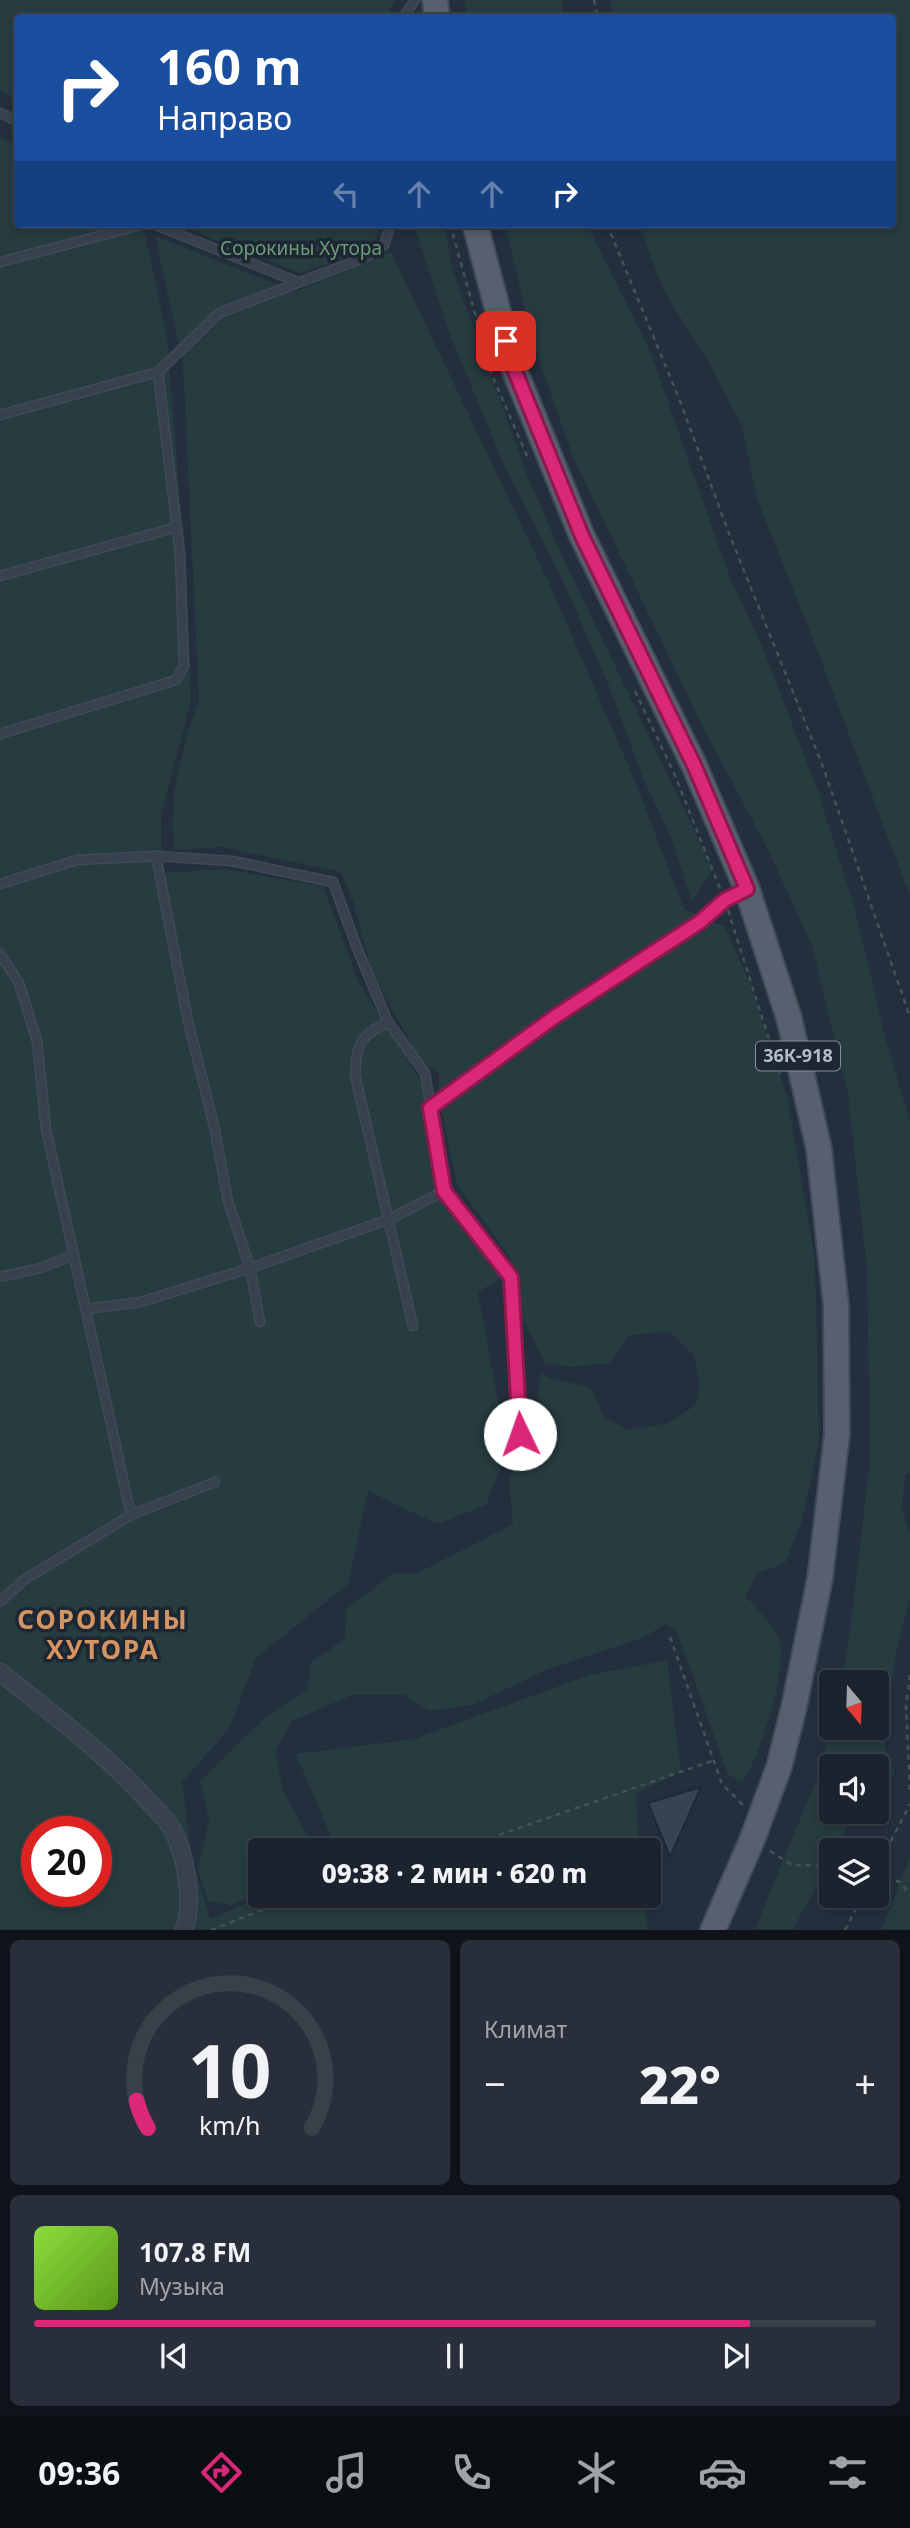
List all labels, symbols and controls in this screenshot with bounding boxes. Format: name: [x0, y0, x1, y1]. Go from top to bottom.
text: 160 m: [157, 33, 302, 99]
icon: right: [42, 42, 133, 133]
text: Направо: [157, 96, 292, 139]
icon: left: [327, 175, 365, 213]
icon: ahead: [400, 175, 438, 213]
icon: ahead: [473, 175, 511, 213]
icon: right: [546, 175, 584, 213]
park label: Сорокины Хутора: [220, 235, 382, 261]
pin: [476, 311, 536, 371]
icon: arrive: [487, 322, 525, 360]
road number: 36К-918: [756, 1042, 840, 1070]
position arrow: [483, 1397, 557, 1471]
district label: СОРОКИНЫ ХУТОРА: [17, 1601, 189, 1667]
north arrow: [819, 1670, 889, 1740]
map controls: [819, 1670, 889, 1908]
button: sound: [819, 1754, 889, 1824]
speed limit sign: 20: [21, 1816, 112, 1907]
button: layers: [819, 1838, 889, 1908]
text: 09:38 · 2 мин · 620 m: [322, 1855, 587, 1891]
text: Климат: [484, 2013, 567, 2045]
text: 10: [188, 2021, 272, 2120]
text: 22°: [639, 2048, 721, 2119]
text: −: [484, 2057, 506, 2109]
text: +: [854, 2057, 876, 2109]
text: km/h: [199, 2108, 261, 2142]
text: 107.8 FM: [139, 2234, 251, 2270]
text: Музыка: [139, 2270, 225, 2302]
icon: previous: [155, 2337, 193, 2375]
icon: pause: [436, 2337, 474, 2375]
icon: next: [717, 2337, 755, 2375]
icon: directions: [197, 2448, 246, 2497]
icon: music: [322, 2448, 371, 2497]
icon: phone: [447, 2448, 496, 2497]
icon: climate: [572, 2448, 621, 2497]
icon: car: [698, 2448, 747, 2497]
icon: filters: [823, 2448, 872, 2497]
text: 09:36: [38, 2451, 120, 2494]

